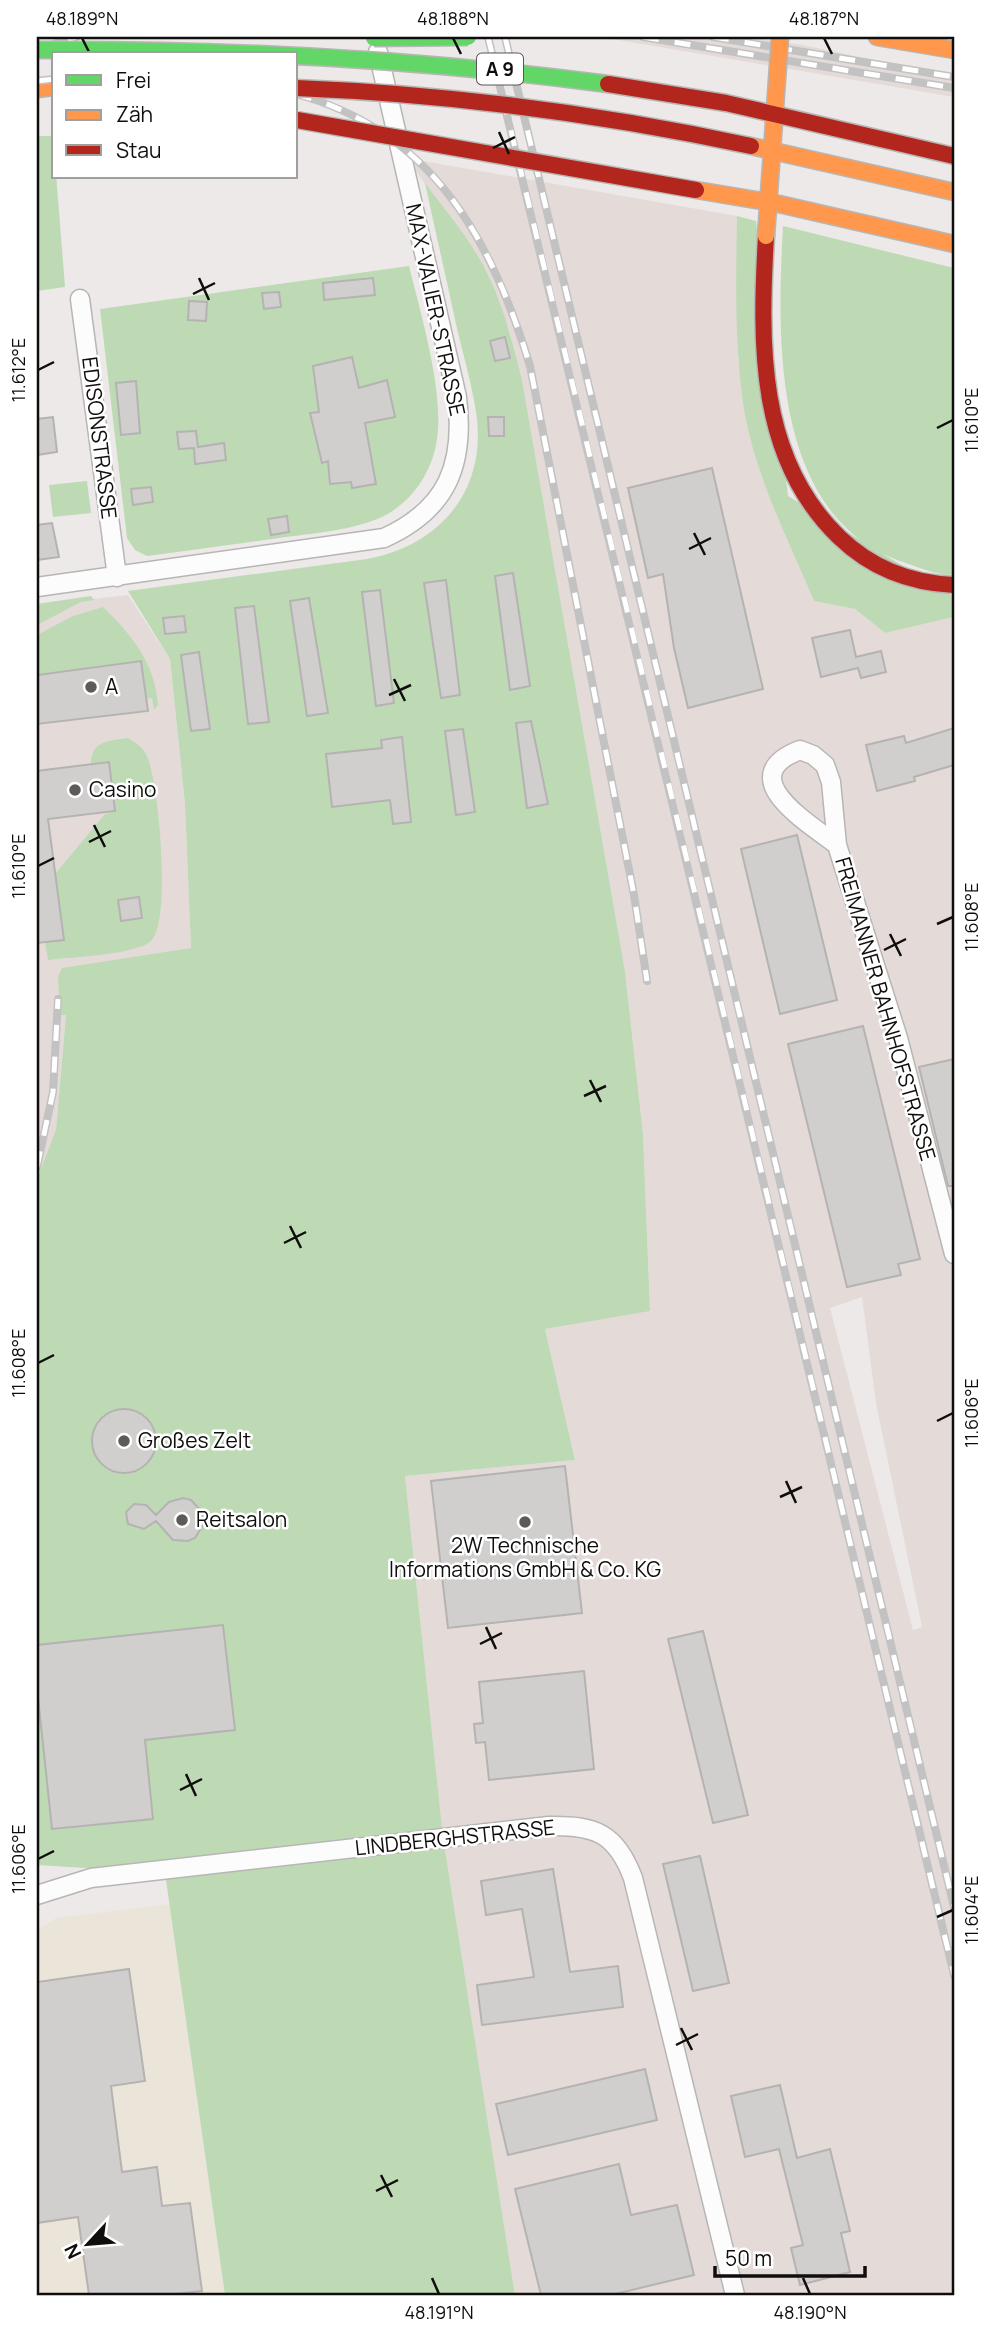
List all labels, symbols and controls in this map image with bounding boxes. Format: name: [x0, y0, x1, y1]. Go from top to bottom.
text: 48.189°N: [46, 6, 118, 30]
text: 48.188°N: [417, 6, 489, 30]
text: 48.187°N: [789, 6, 859, 30]
legend: [52, 52, 298, 178]
road number: A 9: [477, 54, 523, 85]
text: Frei: [116, 66, 151, 94]
text: Zäh: [116, 100, 153, 128]
text: Stau: [116, 136, 162, 164]
street label: MAX-VALIER-STRASSE: [400, 201, 472, 419]
text: 11.612°E: [6, 338, 30, 402]
street label: EDISONSTRASSE: [76, 355, 124, 521]
text: 11.610°E: [959, 387, 983, 453]
place label: A: [105, 672, 118, 700]
marker: A: [83, 679, 99, 695]
place label: Casino: [89, 775, 156, 803]
marker: Casino: [67, 782, 83, 798]
text: 11.610°E: [6, 833, 30, 899]
street label: FREIMANNER BAHNHOFSTRASSE: [829, 854, 943, 1164]
text: 11.608°E: [959, 883, 983, 951]
text: 11.608°E: [6, 1329, 30, 1397]
text: 11.606°E: [959, 1378, 983, 1448]
place label: Großes Zelt: [138, 1426, 251, 1454]
marker: Großes Zelt: [116, 1433, 132, 1449]
place label: Reitsalon: [196, 1505, 287, 1533]
marker: Reitsalon: [174, 1512, 190, 1528]
marker: 2W Technische Informations GmbH & Co. KG: [517, 1514, 533, 1530]
place label: 2W Technische Informations GmbH & Co. KG: [389, 1531, 661, 1583]
street label: LINDBERGHSTRASSE: [353, 1813, 556, 1861]
text: 11.606°E: [6, 1824, 30, 1894]
text: 11.604°E: [959, 1875, 983, 1945]
north arrow: [52, 2210, 122, 2280]
scale bar: [715, 2234, 865, 2278]
text: N: [58, 2240, 87, 2263]
text: 50 m: [725, 2244, 772, 2272]
text: 48.191°N: [404, 2300, 474, 2324]
text: 48.190°N: [773, 2300, 847, 2324]

